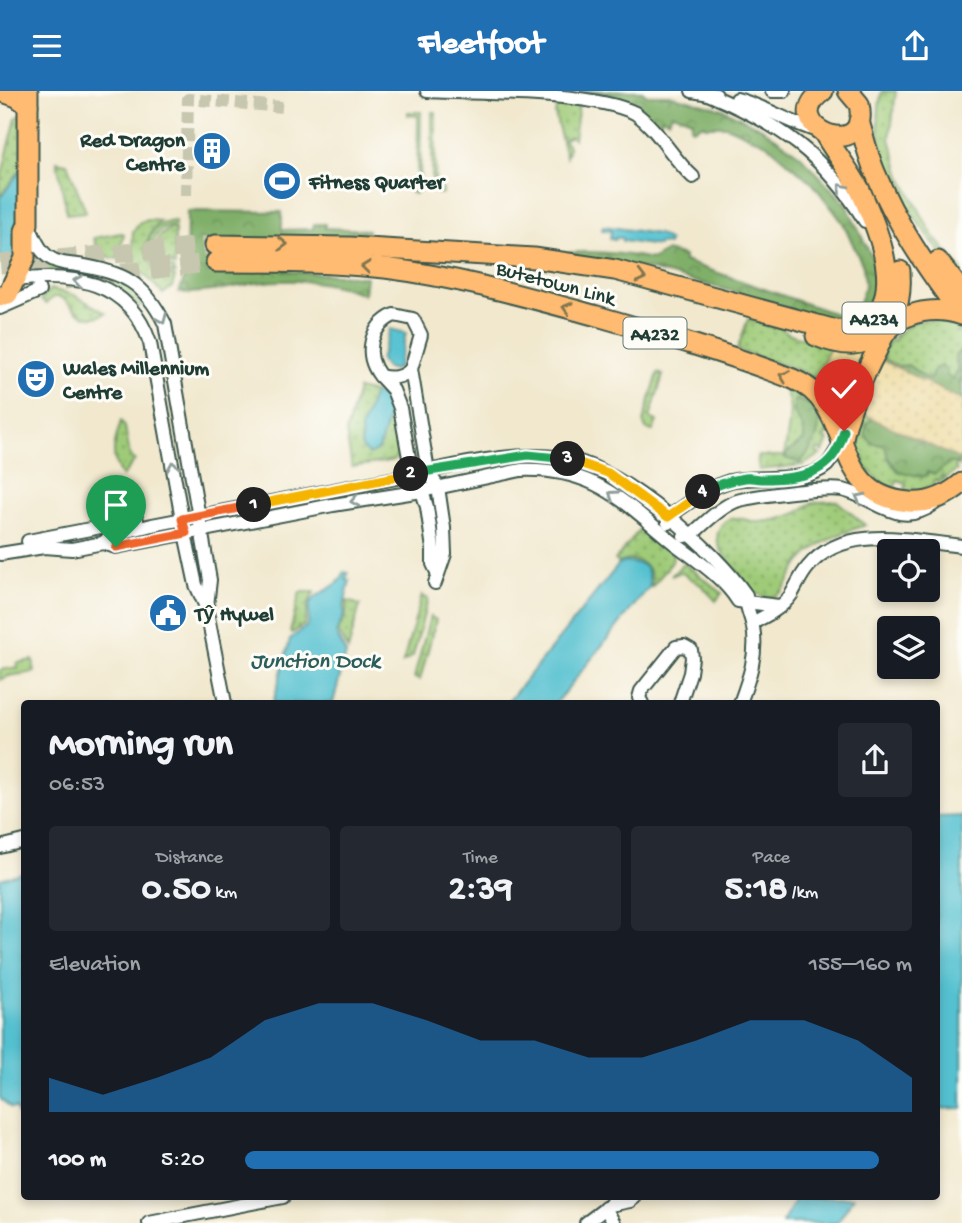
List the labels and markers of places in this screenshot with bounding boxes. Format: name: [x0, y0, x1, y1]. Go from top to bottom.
place label: Red Dragon Centre: [79, 130, 186, 179]
building icon: Red Dragon Centre: [191, 130, 233, 172]
sports icon: Fitness Quarter: [261, 160, 303, 202]
place label: Fitness Quarter: [308, 172, 447, 197]
theatre icon: Wales Millennium Centre: [15, 358, 57, 400]
place label: Wales Millennium Centre: [62, 358, 209, 407]
pin: [814, 359, 874, 431]
pin: 3: [550, 441, 586, 477]
pin: 2: [394, 457, 428, 491]
pin: [86, 475, 146, 547]
pin: 4: [686, 475, 720, 509]
pin: 1: [236, 487, 272, 523]
public building icon: Tŷ Hywel: [147, 592, 189, 634]
place label: Tŷ Hywel: [193, 604, 274, 629]

